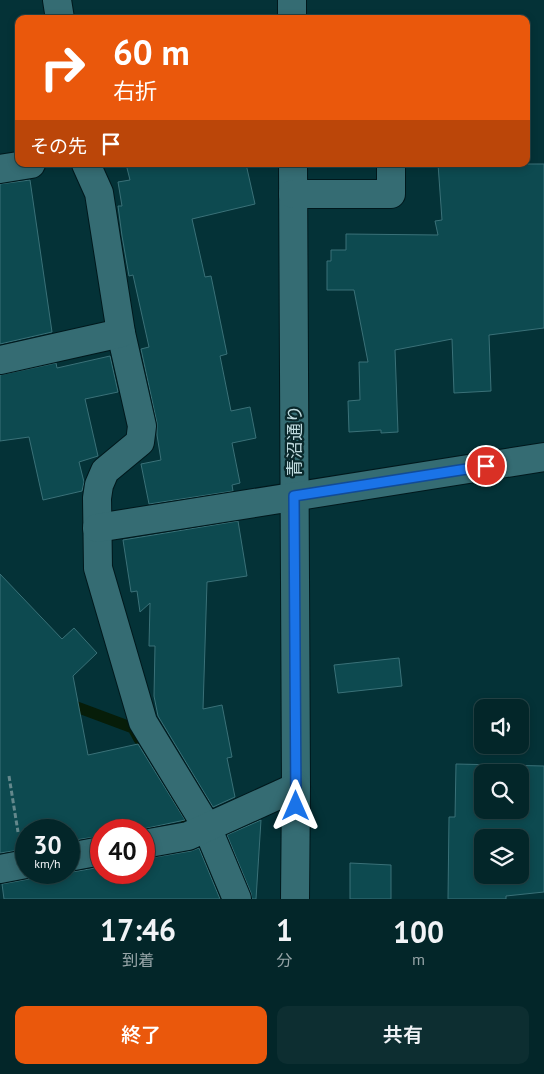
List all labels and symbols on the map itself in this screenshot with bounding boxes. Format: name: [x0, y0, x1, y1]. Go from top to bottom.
street label: 青沼通り: [283, 405, 306, 477]
pin: [465, 445, 507, 487]
position arrow: [269, 779, 321, 831]
speed limit sign: 40: [90, 819, 155, 884]

